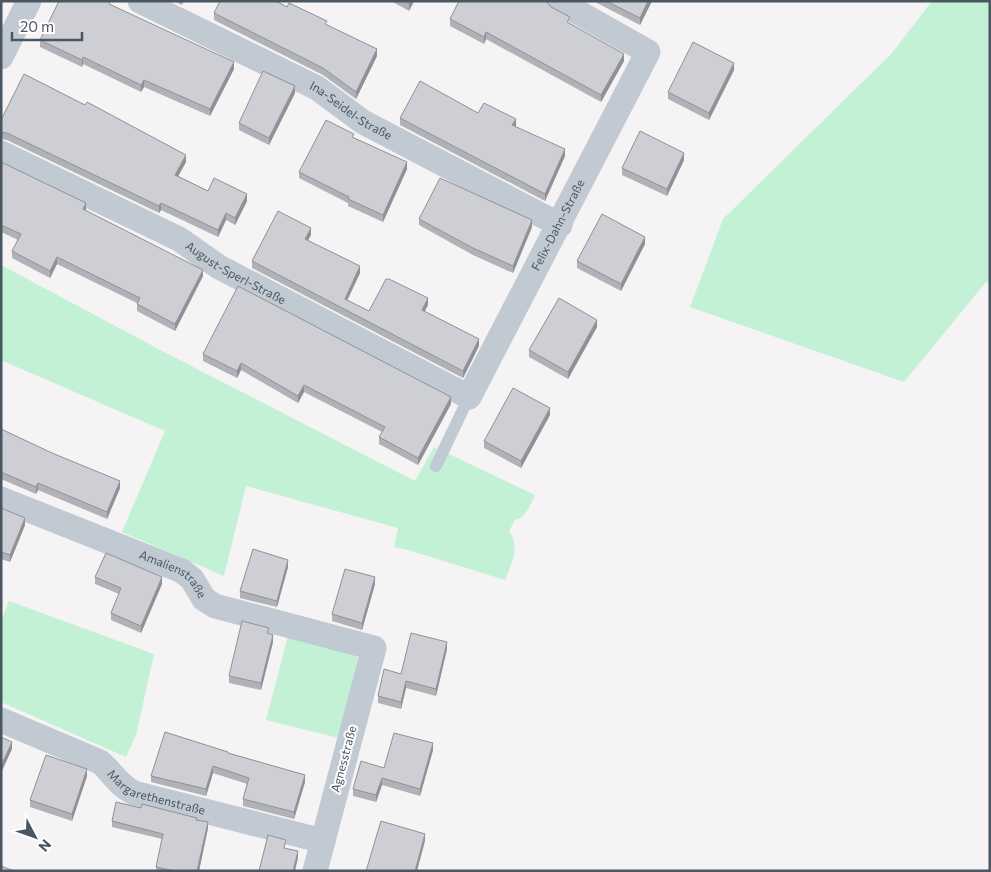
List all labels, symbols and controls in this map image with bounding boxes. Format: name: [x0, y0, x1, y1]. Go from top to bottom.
scale bar: [12, 10, 82, 42]
text: 20 m: [20, 17, 54, 35]
street label: Ina-Seidel-Straße: [308, 78, 395, 142]
street label: Felix-Dahn-Straße: [528, 177, 587, 273]
street label: August-Sperl-Straße: [183, 238, 289, 307]
street label: Amalienstraße: [138, 547, 210, 600]
street label: Agnesstraße: [327, 724, 359, 793]
street label: Margarethenstraße: [105, 766, 207, 817]
north arrow: [10, 812, 60, 862]
text: N: [35, 836, 55, 855]

